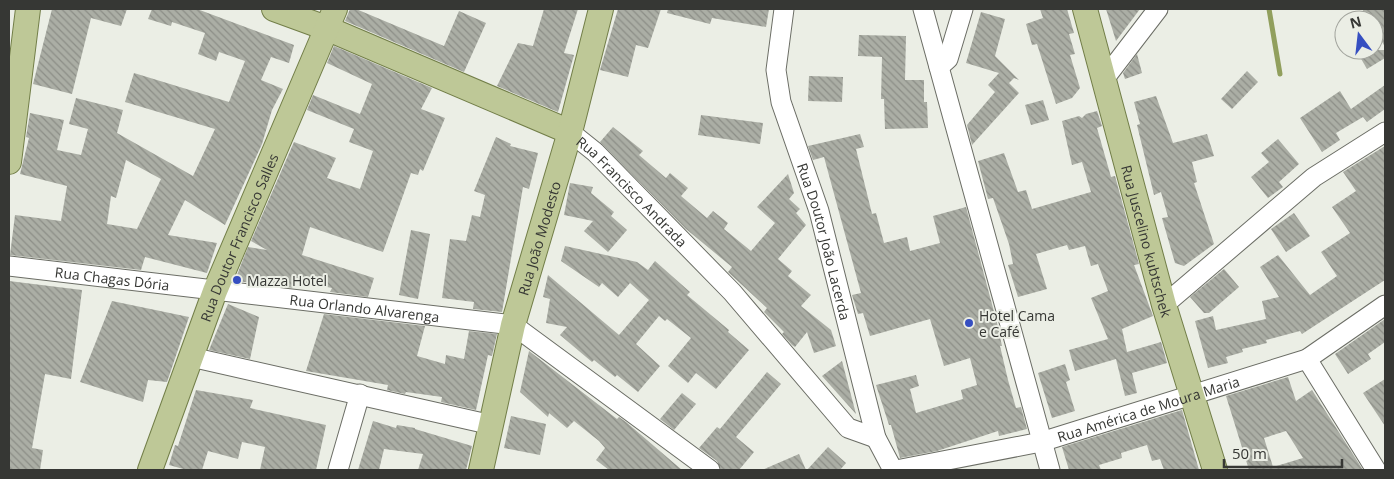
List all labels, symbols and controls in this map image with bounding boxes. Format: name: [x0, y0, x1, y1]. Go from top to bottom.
north arrow: [1334, 10, 1384, 60]
text: N: [1348, 11, 1363, 33]
street label: Rua Francisco Andrada: [573, 132, 692, 251]
street label: Rua Doutor Francisco Salles: [195, 150, 282, 324]
street label: Rua Doutor João Lacerda: [793, 160, 855, 322]
street label: Rua Juscelino kubtschek: [1117, 163, 1177, 320]
street label: Rua João Modesto: [513, 179, 564, 298]
street label: Rua Chagas Dória: [54, 262, 171, 294]
place label: Mazza Hotel: [247, 271, 327, 290]
marker: Mazza Hotel: [231, 274, 243, 286]
street label: Rua Orlando Alvarenga: [289, 289, 440, 326]
place label: Hotel Cama e Café: [979, 306, 1055, 341]
marker: Hotel Cama e Café: [963, 317, 975, 329]
street label: Rua América de Moura Maria: [1055, 371, 1242, 446]
scale bar: [1224, 436, 1342, 468]
text: 50 m: [1232, 443, 1267, 463]

